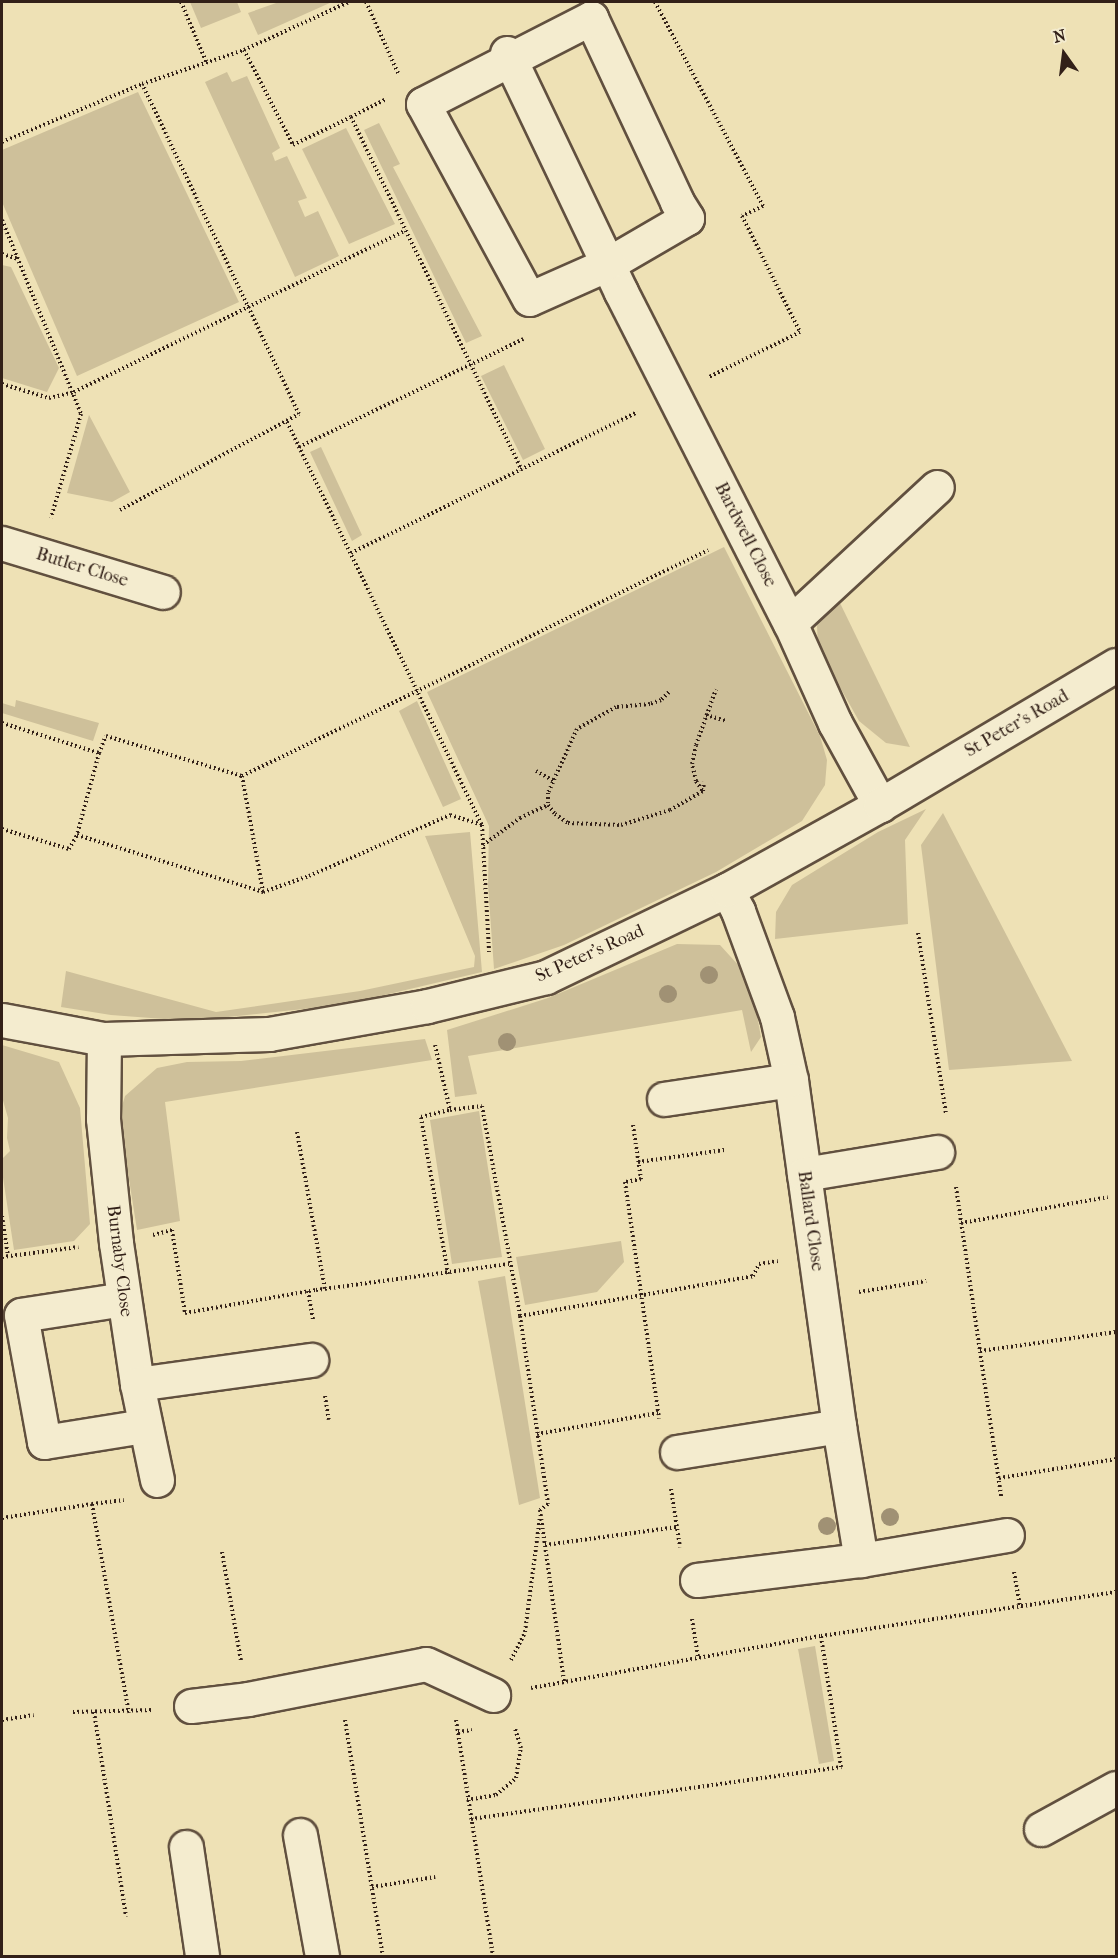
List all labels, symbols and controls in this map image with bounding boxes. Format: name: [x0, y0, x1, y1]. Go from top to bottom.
north arrow: [1034, 24, 1094, 84]
text: N: [1051, 25, 1068, 47]
street label: Bardwell Close: [709, 479, 781, 591]
street label: Butler Close: [33, 544, 131, 592]
street label: St Peter's Road: [961, 686, 1073, 762]
street label: St Peter's Road: [533, 920, 647, 988]
street label: Ballard Close: [792, 1169, 828, 1273]
street label: Burnaby Close: [101, 1204, 137, 1318]

